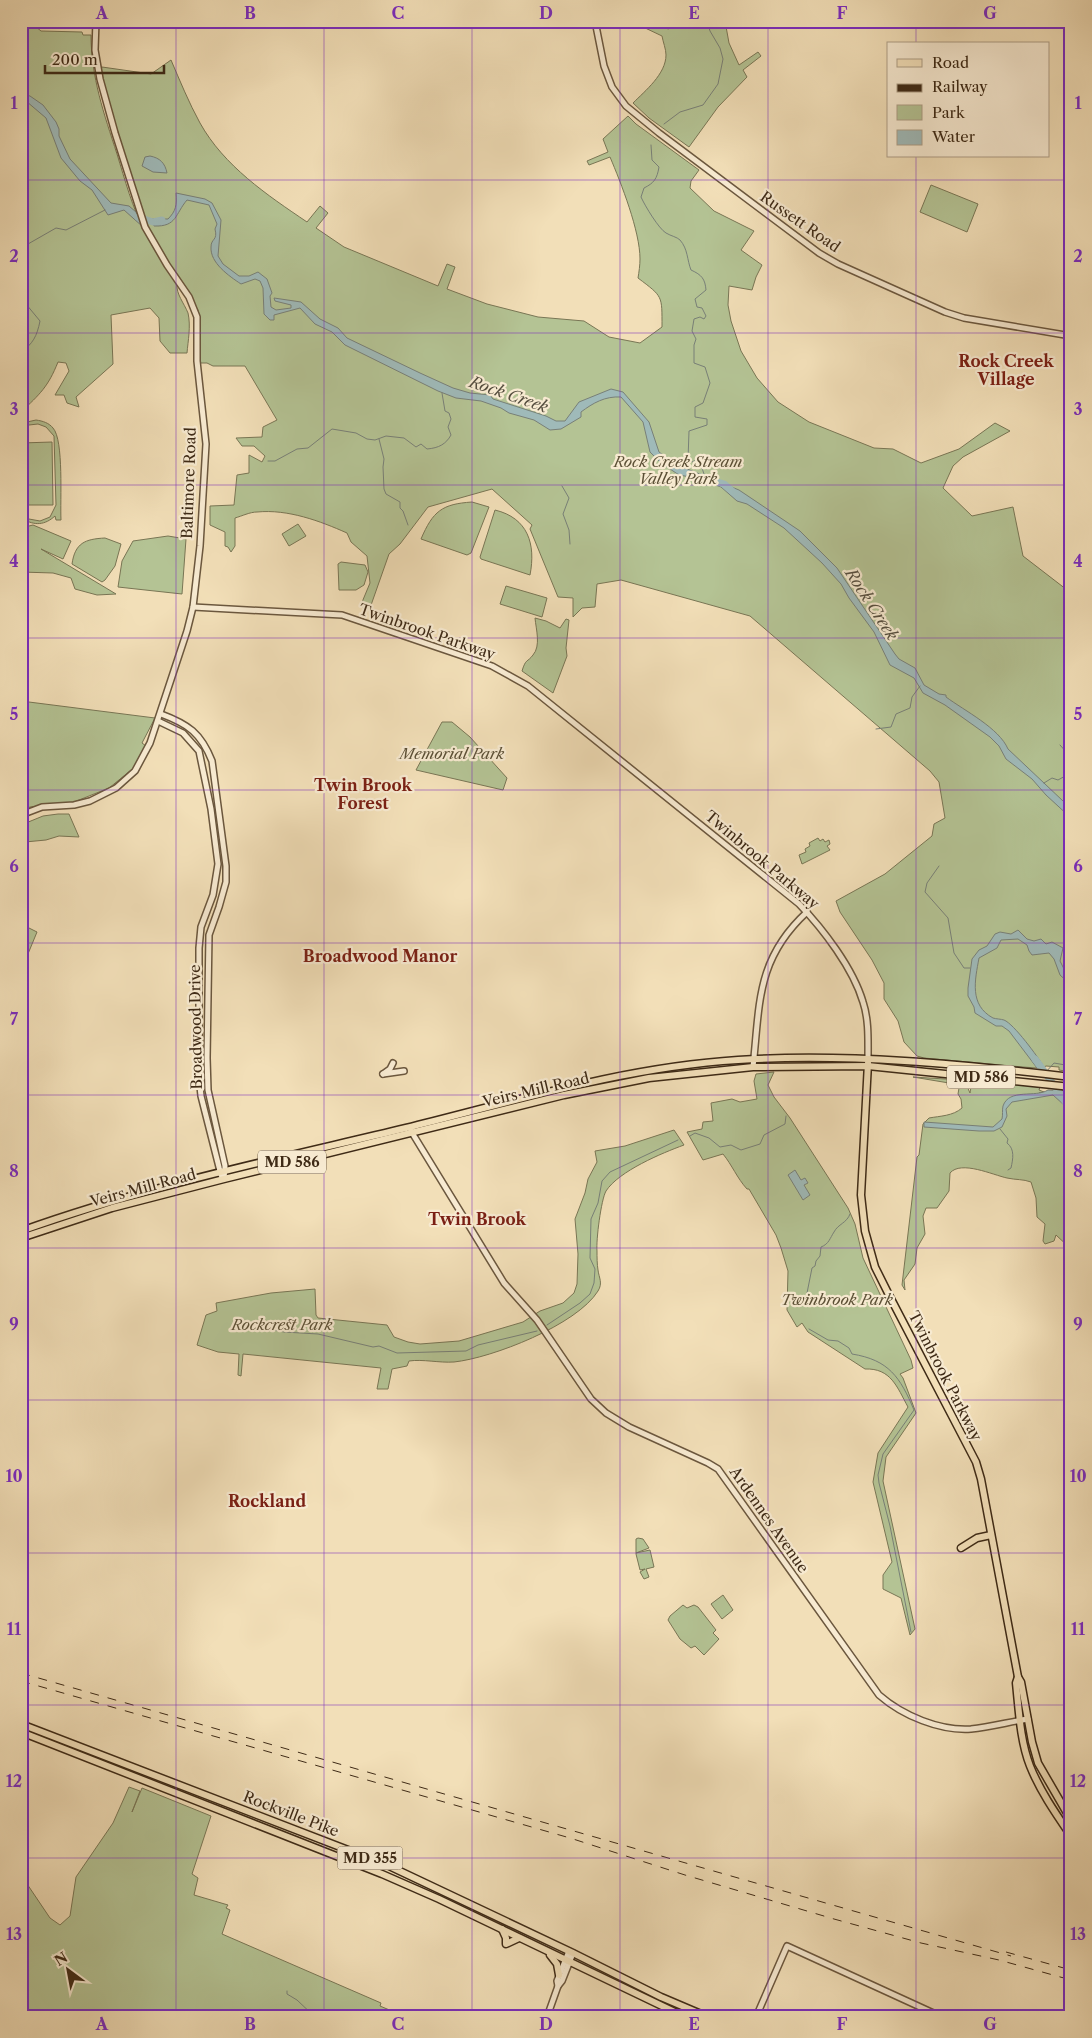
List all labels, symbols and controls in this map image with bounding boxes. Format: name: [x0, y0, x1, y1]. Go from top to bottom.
text: A: [95, 3, 109, 23]
text: B: [244, 3, 256, 23]
text: C: [392, 3, 404, 23]
text: D: [539, 3, 553, 23]
text: E: [688, 3, 700, 23]
text: F: [837, 3, 848, 23]
text: G: [983, 3, 997, 23]
scale bar: [45, 42, 164, 74]
legend: [887, 42, 1050, 158]
text: 200 m: [52, 50, 98, 69]
text: Road: [932, 53, 969, 72]
text: Railway: [932, 77, 988, 96]
text: 1: [10, 93, 18, 113]
text: 1: [1074, 93, 1082, 113]
text: Park: [932, 103, 966, 122]
text: Water: [931, 127, 976, 146]
street label: Russett Road: [757, 187, 844, 256]
text: 2: [9, 246, 19, 266]
text: 2: [1073, 246, 1083, 266]
district label: Rock Creek Village: [958, 351, 1054, 389]
water label: Rock Creek: [465, 371, 551, 417]
text: 3: [9, 399, 19, 419]
text: 3: [1073, 399, 1083, 419]
street label: Baltimore Road: [177, 427, 200, 539]
park label: Rock Creek Stream Valley Park: [613, 452, 742, 488]
text: 4: [9, 551, 19, 571]
text: 4: [1073, 551, 1083, 571]
water label: Rock Creek: [840, 563, 903, 644]
street label: Twinbrook Parkway: [356, 599, 498, 664]
text: 5: [10, 704, 19, 724]
text: 5: [1074, 704, 1083, 724]
park label: Memorial Park: [398, 744, 504, 763]
district label: Twin Brook Forest: [314, 775, 413, 813]
street label: Twinbrook Parkway: [701, 806, 824, 913]
text: 6: [9, 856, 19, 876]
text: 6: [1073, 856, 1083, 876]
district label: Broadwood Manor: [303, 946, 457, 966]
street label: Broadwood Drive: [185, 964, 206, 1090]
text: 7: [10, 1009, 19, 1029]
text: 7: [1074, 1009, 1083, 1029]
road number: MD 586: [947, 1066, 1015, 1088]
street label: Veirs Mill Road: [480, 1068, 591, 1111]
road number: MD 586: [258, 1150, 326, 1174]
text: 8: [9, 1161, 19, 1181]
text: 8: [1073, 1161, 1083, 1181]
street label: Veirs Mill Road: [87, 1164, 198, 1211]
district label: Twin Brook: [428, 1209, 527, 1229]
park label: Twinbrook Park: [781, 1290, 893, 1309]
street label: Twinbrook Parkway: [905, 1308, 987, 1444]
text: 9: [9, 1314, 19, 1334]
text: 9: [1073, 1314, 1083, 1334]
park label: Rockcrest Park: [230, 1315, 333, 1334]
street label: Ardennes Avenue: [725, 1462, 813, 1576]
text: 10: [5, 1466, 23, 1486]
text: 10: [1069, 1466, 1087, 1486]
district label: Rockland: [228, 1491, 306, 1511]
text: 11: [7, 1619, 22, 1639]
text: 11: [1071, 1619, 1086, 1639]
text: 12: [6, 1771, 22, 1791]
text: 12: [1070, 1771, 1086, 1791]
street label: Rockville Pike: [241, 1787, 342, 1841]
road number: MD 355: [338, 1846, 402, 1870]
text: 13: [6, 1924, 22, 1944]
text: 13: [1070, 1924, 1086, 1944]
north arrow: [42, 1946, 92, 1996]
text: N: [51, 1948, 71, 1970]
text: A: [95, 2014, 109, 2034]
text: B: [244, 2014, 256, 2034]
text: C: [392, 2014, 404, 2034]
text: D: [539, 2014, 553, 2034]
text: E: [688, 2014, 700, 2034]
text: F: [837, 2014, 848, 2034]
text: G: [983, 2014, 997, 2034]

